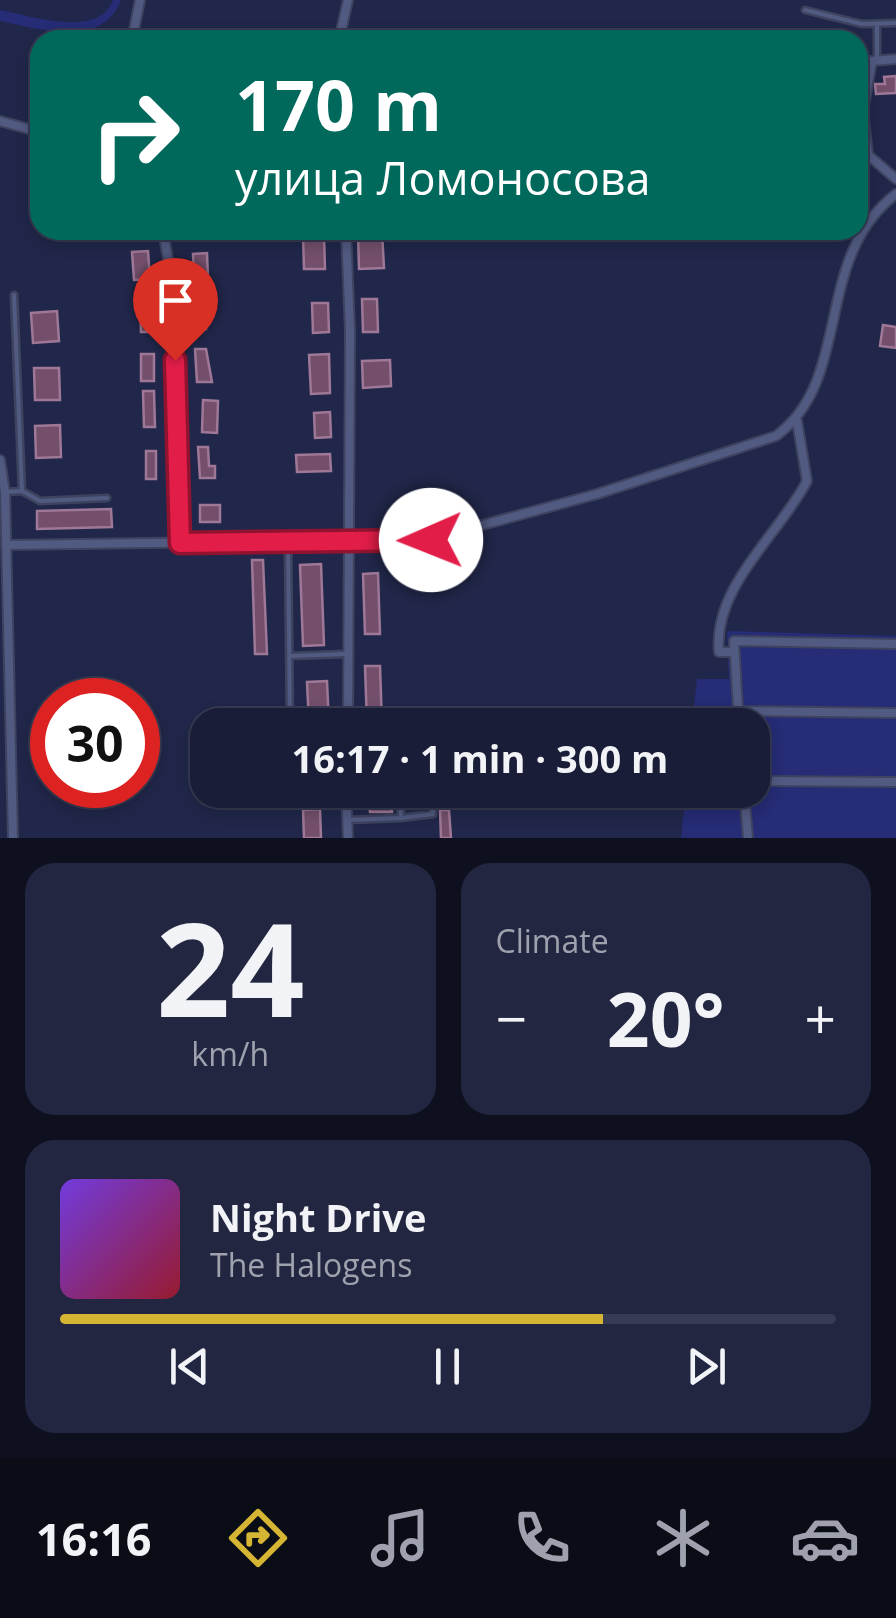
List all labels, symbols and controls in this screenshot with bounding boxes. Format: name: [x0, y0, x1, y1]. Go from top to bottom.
text: 170 m: [235, 56, 442, 152]
icon: right: [70, 70, 200, 200]
text: улица Ломоносова: [235, 147, 651, 208]
pin: [133, 258, 218, 361]
icon: arrive: [148, 273, 203, 328]
position arrow: [379, 488, 483, 592]
speed limit sign: 30: [30, 678, 160, 808]
text: 16:17 · 1 min · 300 m: [292, 732, 668, 784]
text: 24: [156, 878, 305, 1055]
text: Climate: [496, 919, 609, 962]
text: 20°: [607, 967, 725, 1069]
text: −: [496, 980, 527, 1055]
text: +: [805, 980, 836, 1055]
text: km/h: [191, 1032, 269, 1075]
text: Night Drive: [210, 1191, 426, 1243]
text: The Halogens: [210, 1243, 412, 1286]
icon: previous: [162, 1339, 217, 1394]
icon: pause: [420, 1339, 475, 1394]
icon: next: [679, 1339, 734, 1394]
icon: directions: [223, 1503, 293, 1573]
icon: music: [365, 1503, 435, 1573]
icon: phone: [507, 1503, 577, 1573]
icon: climate: [648, 1503, 718, 1573]
icon: car: [790, 1503, 860, 1573]
text: 16:16: [36, 1508, 152, 1569]

